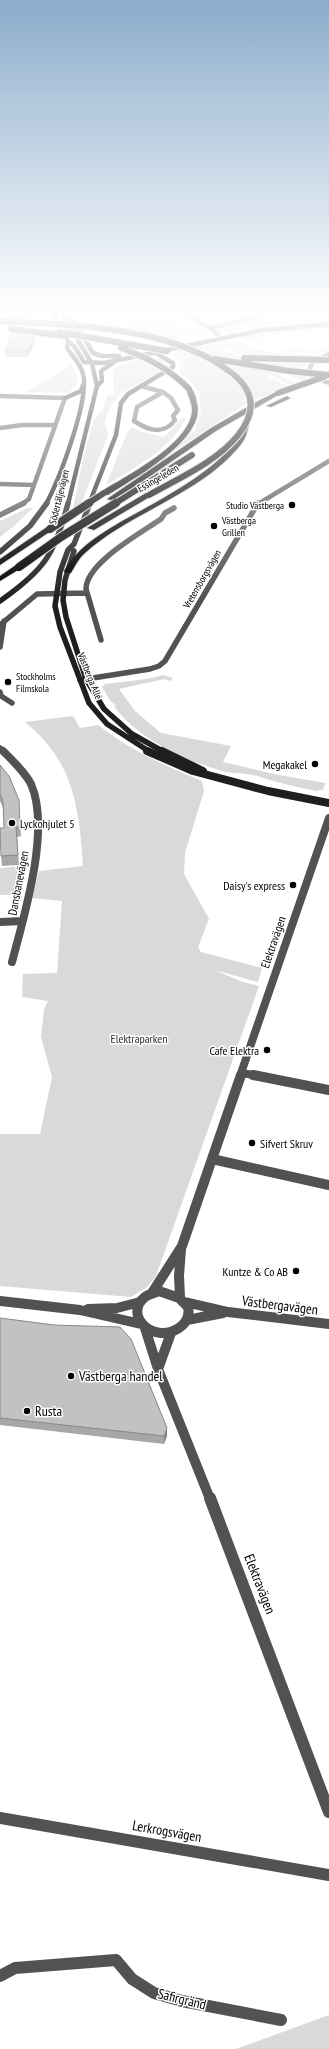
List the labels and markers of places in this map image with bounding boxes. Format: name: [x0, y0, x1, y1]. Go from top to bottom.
place label: Studio Västberga: [226, 499, 284, 512]
marker: Studio Västberga: [287, 500, 297, 510]
place label: Västberga Grillen: [221, 514, 256, 539]
marker: Västberga Grillen: [209, 521, 219, 531]
place label: Stockholms Filmskola: [16, 670, 56, 695]
marker: Stockholms Filmskola: [3, 677, 13, 687]
place label: Megakakel: [263, 757, 307, 772]
marker: Megakakel: [310, 759, 320, 769]
place label: Lyckohjulet 5: [20, 816, 75, 831]
marker: Lyckohjulet 5: [7, 818, 17, 828]
place label: Daisy's express: [223, 878, 285, 893]
marker: Daisy's express: [288, 880, 298, 890]
place label: Cafe Elektra: [209, 1043, 259, 1058]
marker: Cafe Elektra: [262, 1045, 272, 1055]
place label: Sifvert Skruv: [260, 1136, 313, 1151]
marker: Sifvert Skruv: [247, 1138, 257, 1148]
place label: Kuntze & Co AB: [223, 1264, 288, 1279]
marker: Kuntze & Co AB: [291, 1266, 301, 1276]
place label: Västberga handel: [78, 1367, 163, 1385]
marker: Västberga handel: [66, 1371, 76, 1381]
place label: Rusta: [35, 1402, 62, 1420]
marker: Rusta: [22, 1406, 32, 1416]

